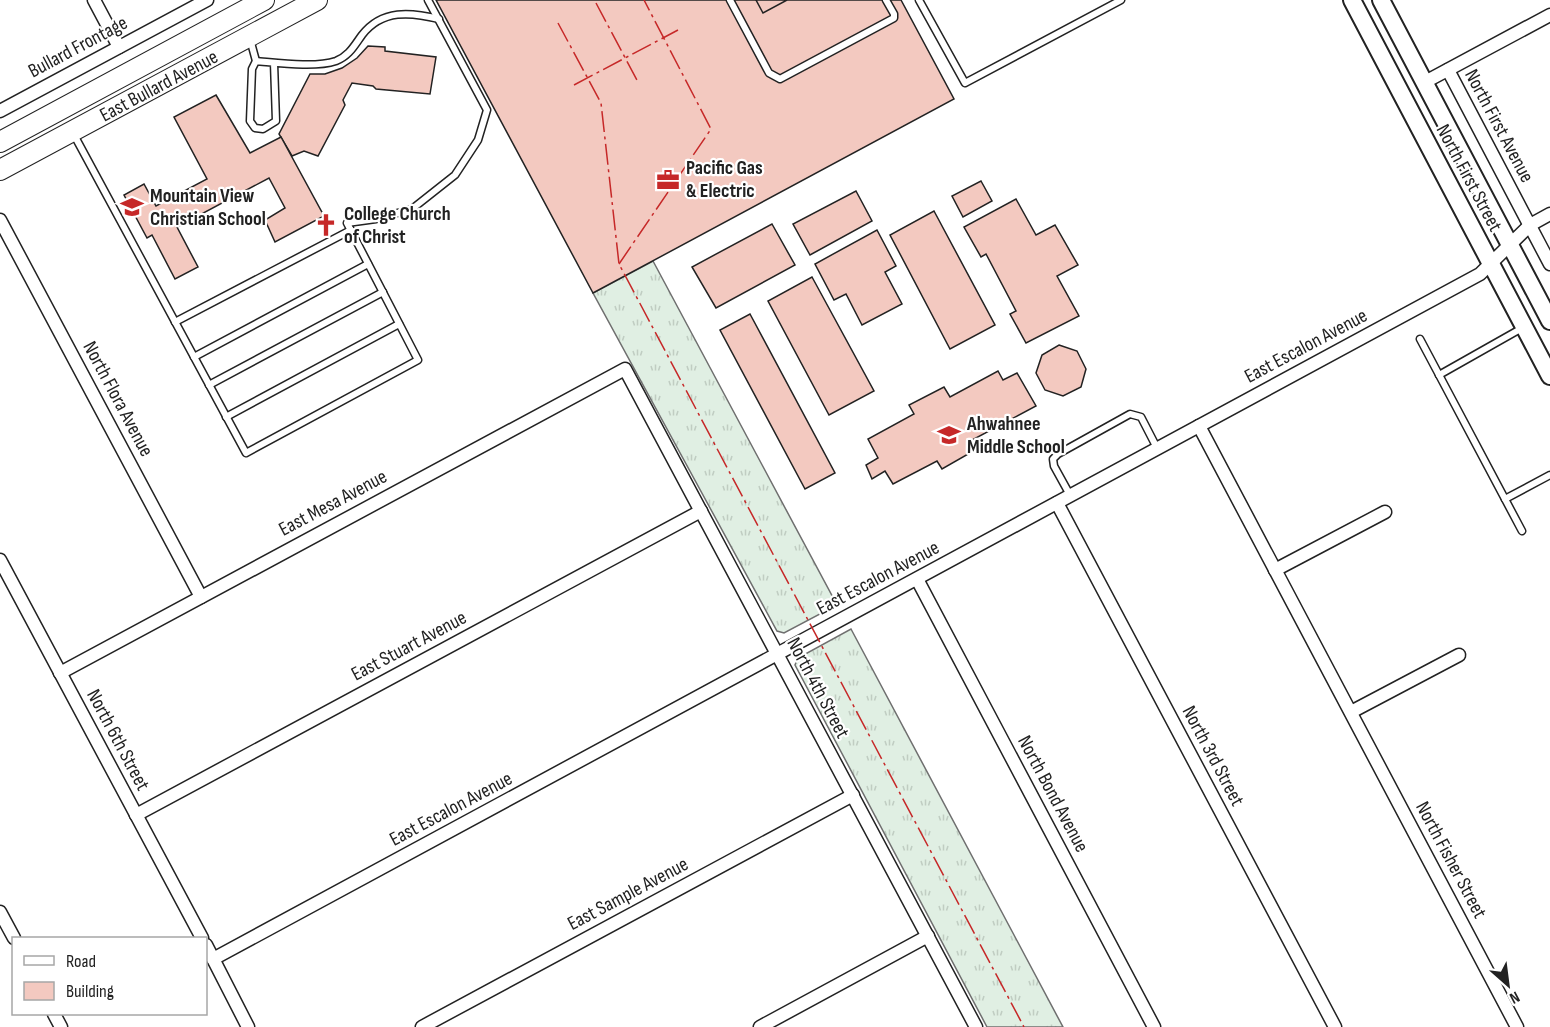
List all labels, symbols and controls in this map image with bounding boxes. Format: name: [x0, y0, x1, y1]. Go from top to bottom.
street label: Bullard Frontage: [24, 11, 132, 83]
street label: East Bullard Avenue: [96, 45, 222, 127]
street label: North First Avenue: [1459, 65, 1539, 187]
street label: North First Street: [1431, 120, 1507, 236]
place label: Pacific Gas & Electric: [686, 156, 763, 203]
office icon: Pacific Gas & Electric: [655, 167, 681, 193]
place label: Mountain View Christian School: [150, 184, 266, 231]
school or university icon: Mountain View Christian School: [119, 194, 145, 220]
place label: College Church of Christ: [344, 202, 451, 249]
church icon: College Church of Christ: [313, 212, 339, 238]
street label: East Escalon Avenue: [1240, 304, 1372, 388]
street label: North Flora Avenue: [78, 337, 158, 461]
place label: Ahwahnee Middle School: [966, 412, 1065, 459]
school or university icon: Ahwahnee Middle School: [936, 422, 962, 448]
street label: East Mesa Avenue: [275, 464, 391, 542]
street label: East Escalon Avenue: [812, 536, 944, 620]
street label: East Stuart Avenue: [347, 606, 471, 686]
street label: North 4th Street: [781, 633, 855, 743]
street label: North 6th Street: [81, 685, 155, 795]
street label: North 3rd Street: [1177, 702, 1249, 810]
street label: North Bond Avenue: [1012, 732, 1094, 856]
street label: East Escalon Avenue: [385, 767, 517, 851]
street label: North Fisher Street: [1410, 797, 1492, 923]
street label: East Sample Avenue: [564, 852, 692, 936]
legend: [12, 937, 207, 1015]
text: Road: [66, 951, 96, 972]
north arrow: [1478, 955, 1538, 1015]
text: Building: [66, 981, 114, 1002]
text: N: [1506, 987, 1523, 1007]

